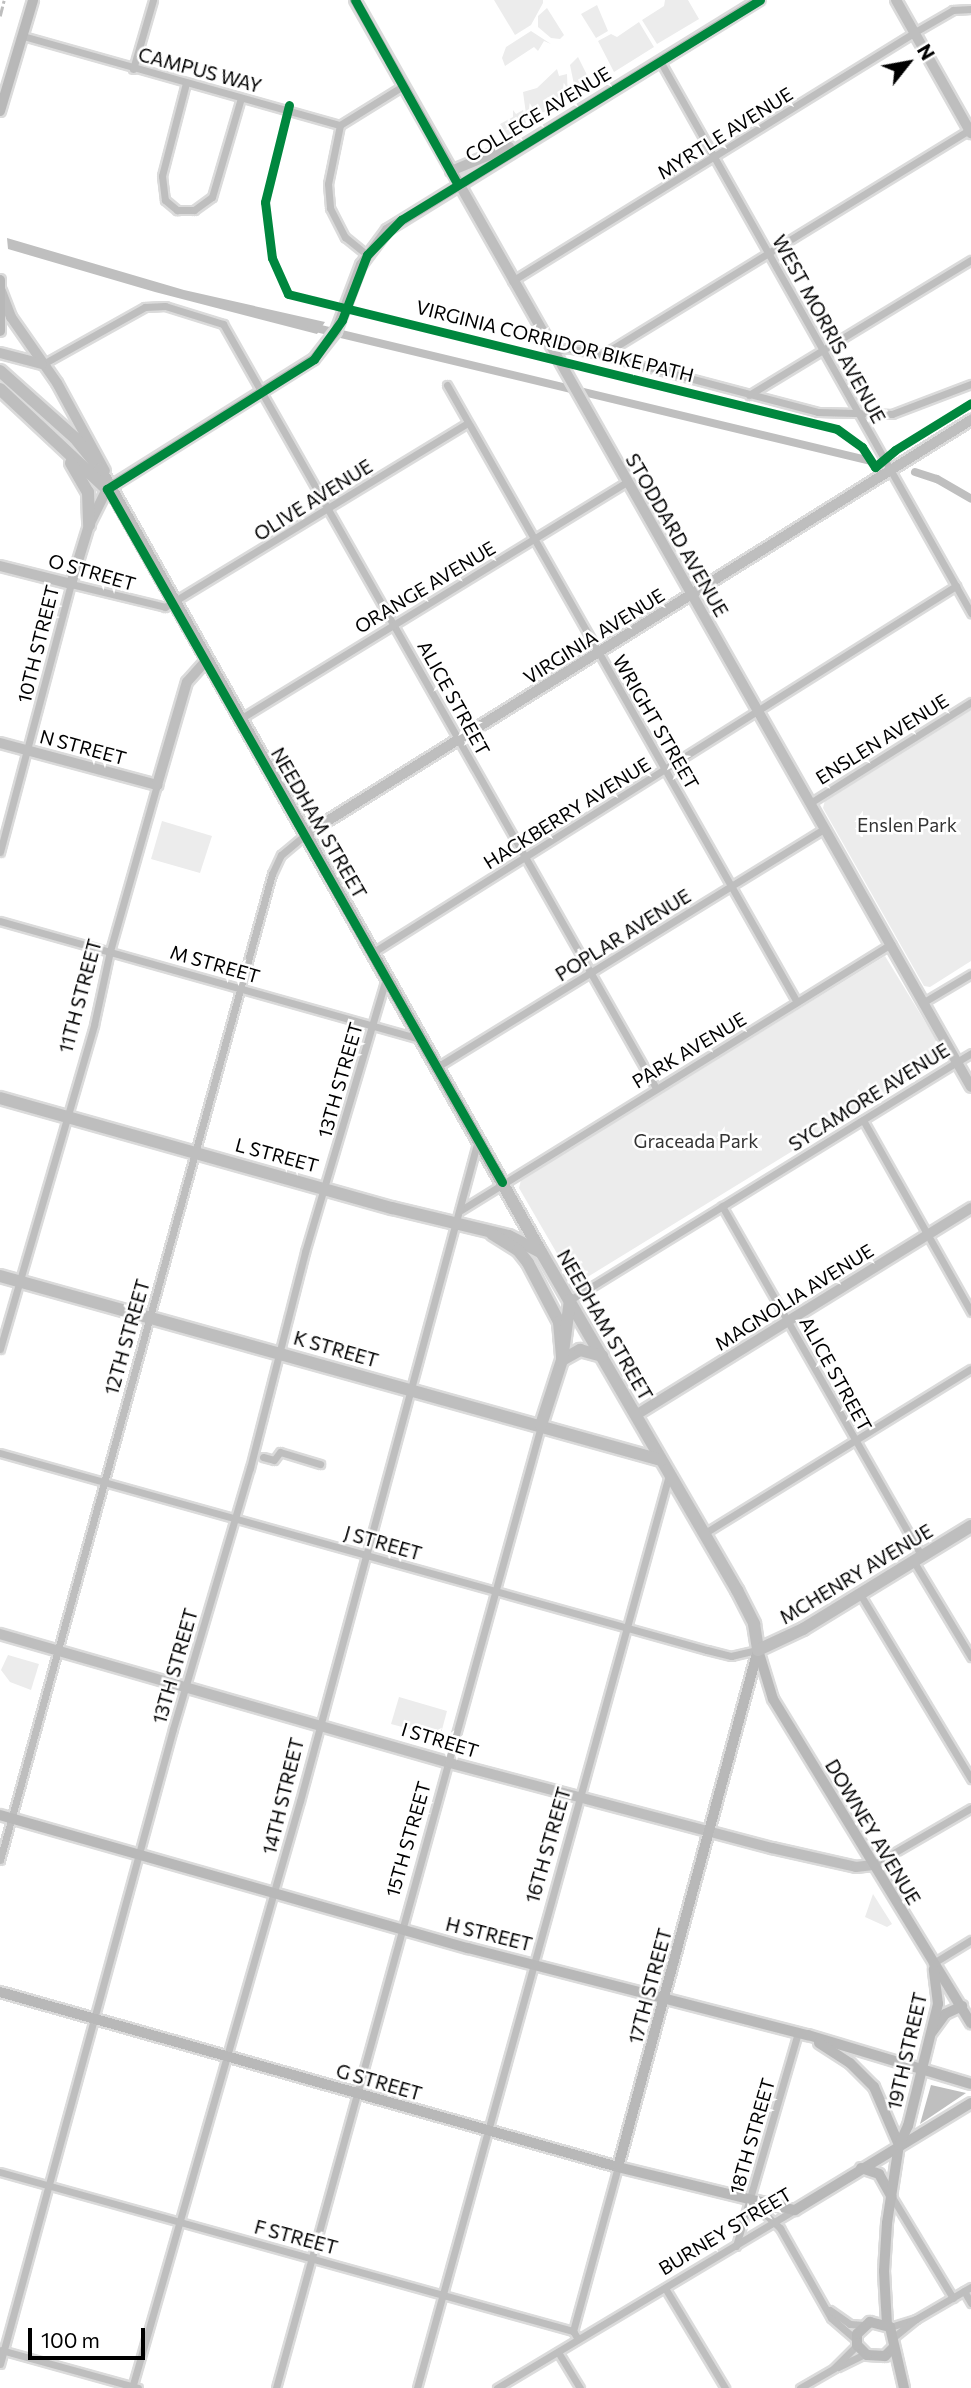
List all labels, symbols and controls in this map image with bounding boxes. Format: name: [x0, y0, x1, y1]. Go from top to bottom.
north arrow: [873, 28, 943, 98]
text: N: [913, 40, 940, 64]
street label: CAMPUS WAY: [136, 43, 264, 97]
street label: COLLEGE AVENUE: [461, 61, 615, 167]
street label: MYRTLE AVENUE: [653, 82, 797, 184]
street label: WEST MORRIS AVENUE: [768, 231, 890, 427]
street label: VIRGINIA CORRIDOR BIKE PATH: [414, 295, 696, 387]
street label: STODDARD AVENUE: [621, 449, 733, 621]
street label: OLIVE AVENUE: [250, 455, 376, 545]
street label: ORANGE AVENUE: [351, 536, 499, 638]
street label: O STREET: [46, 549, 138, 595]
street label: 10TH STREET: [12, 583, 64, 705]
street label: VIRGINIA AVENUE: [519, 583, 669, 689]
street label: ALICE STREET: [413, 637, 495, 759]
street label: WRIGHT STREET: [608, 651, 704, 793]
street label: ENSLEN AVENUE: [811, 689, 953, 789]
street label: N STREET: [37, 725, 129, 769]
street label: NEEDHAM STREET: [266, 743, 372, 903]
street label: HACKBERRY AVENUE: [479, 752, 655, 874]
park label: Enslen Park: [857, 814, 957, 836]
street label: POPLAR AVENUE: [551, 884, 695, 986]
street label: 11TH STREET: [54, 937, 106, 1055]
street label: M STREET: [167, 940, 263, 988]
street label: PARK AVENUE: [628, 1007, 750, 1093]
street label: 13TH STREET: [313, 1020, 367, 1140]
street label: SYCAMORE AVENUE: [784, 1038, 954, 1156]
park label: Graceada Park: [634, 1130, 758, 1152]
street label: L STREET: [233, 1133, 321, 1177]
street label: MAGNOLIA AVENUE: [710, 1239, 878, 1355]
street label: NEEDHAM STREET: [552, 1245, 658, 1405]
street label: 12TH STREET: [100, 1277, 154, 1397]
street label: ALICE STREET: [795, 1313, 877, 1435]
street label: K STREET: [291, 1326, 381, 1372]
street label: MCHENRY AVENUE: [775, 1519, 937, 1629]
street label: J STREET: [342, 1521, 424, 1565]
street label: 13TH STREET: [148, 1606, 202, 1726]
street label: I STREET: [399, 1717, 481, 1763]
street label: 14TH STREET: [258, 1735, 308, 1857]
street label: DOWNEY AVENUE: [821, 1755, 925, 1909]
street label: 15TH STREET: [381, 1779, 435, 1899]
street label: 16TH STREET: [521, 1784, 575, 1906]
street label: H STREET: [443, 1912, 535, 1956]
street label: 17TH STREET: [624, 1926, 676, 2046]
street label: 19TH STREET: [882, 1990, 932, 2112]
street label: G STREET: [334, 2059, 424, 2105]
street label: 18TH STREET: [725, 2075, 779, 2197]
street label: BURNEY STREET: [654, 2182, 796, 2280]
street label: F STREET: [252, 2215, 340, 2259]
scale bar: [32, 2314, 149, 2358]
text: 100 m: [41, 2327, 100, 2352]

